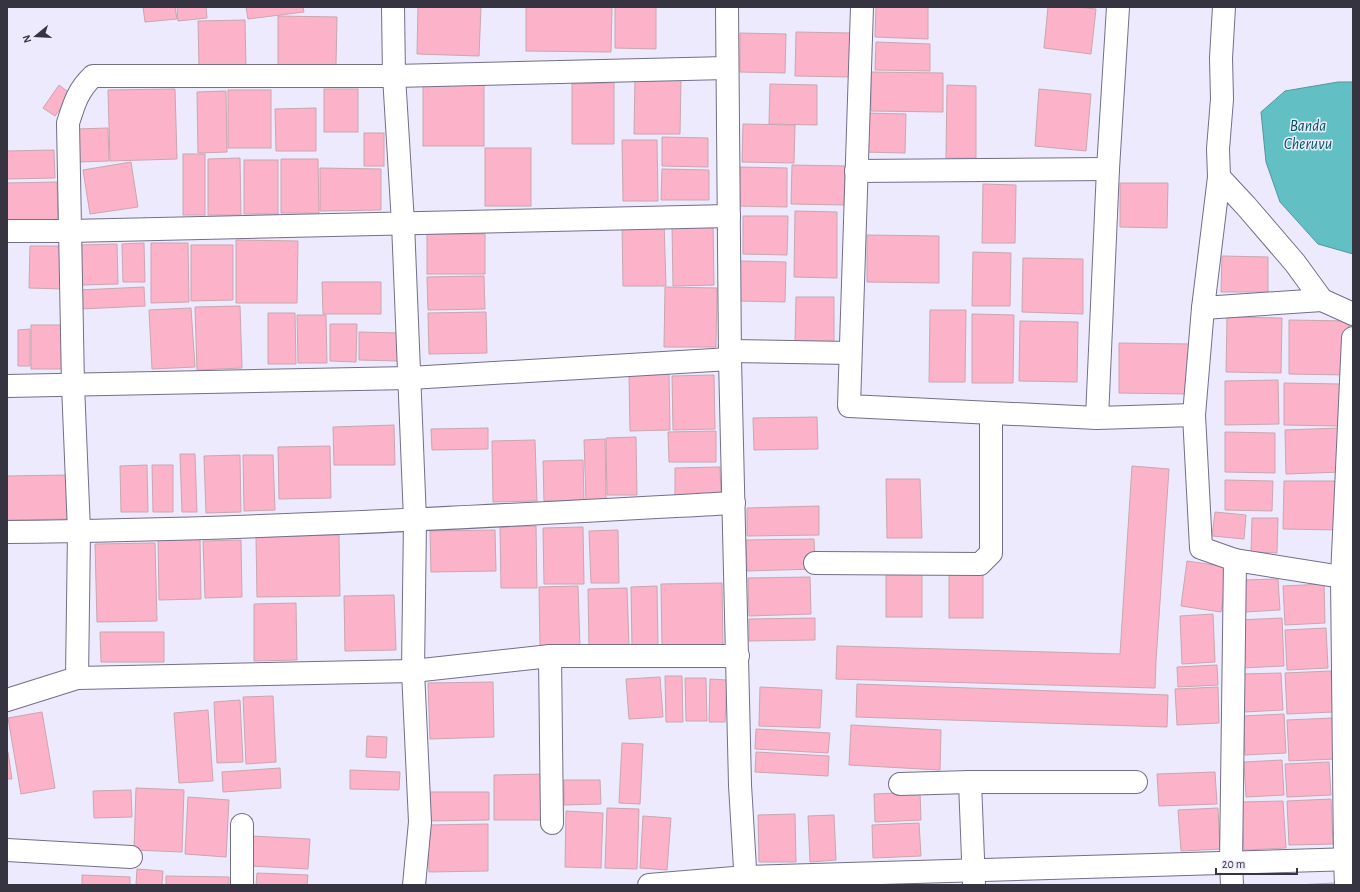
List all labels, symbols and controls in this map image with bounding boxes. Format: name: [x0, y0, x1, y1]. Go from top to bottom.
north arrow: [16, 16, 56, 56]
text: N: [21, 34, 33, 44]
water label: Banda Cheruvu: [1284, 118, 1332, 152]
scale bar: [1216, 850, 1297, 876]
text: 20 m: [1222, 858, 1245, 870]

